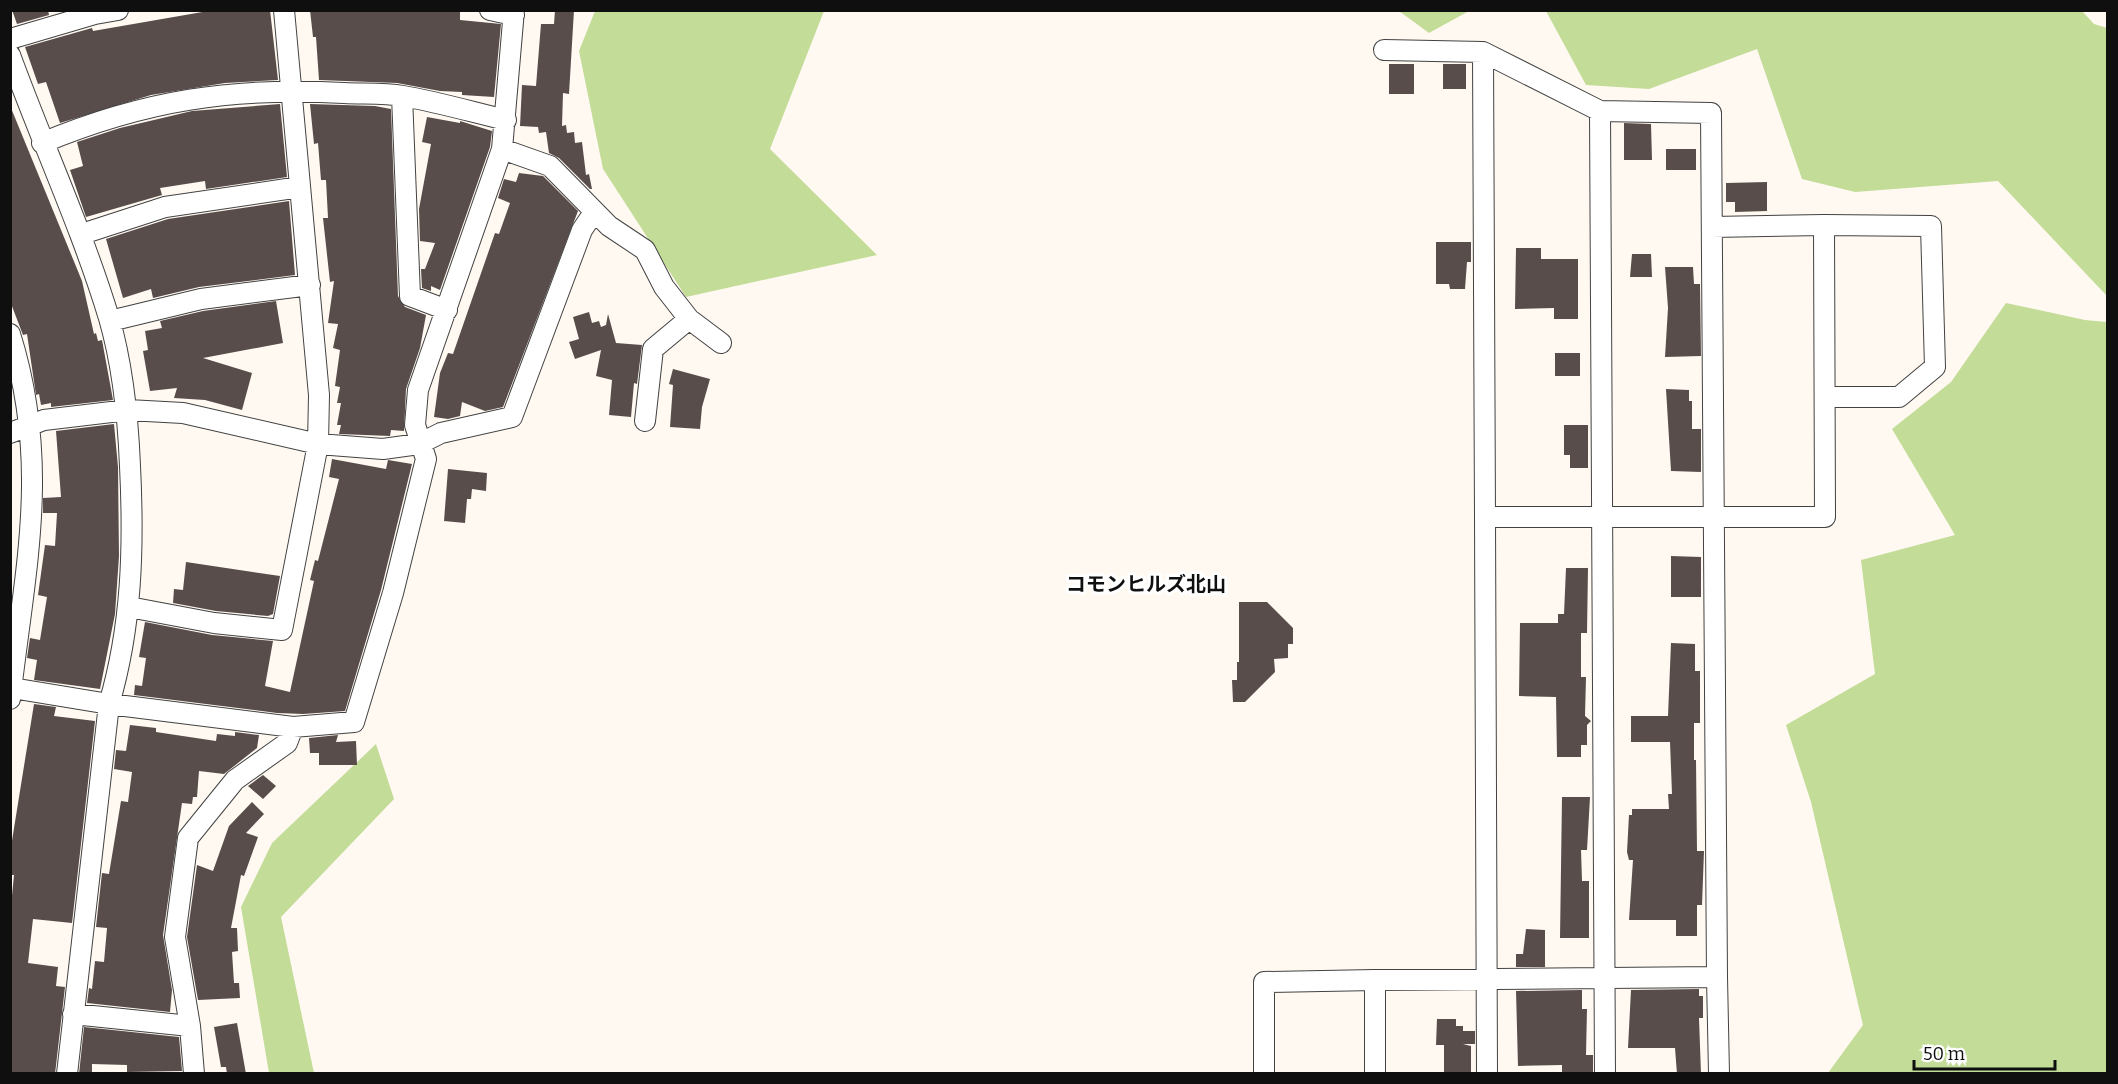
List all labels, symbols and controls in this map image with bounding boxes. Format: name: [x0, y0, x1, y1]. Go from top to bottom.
district label: コモンヒルズ北山: [1066, 572, 1226, 596]
scale bar: [1914, 1033, 2055, 1071]
text: 50 m: [1923, 1043, 1965, 1065]

